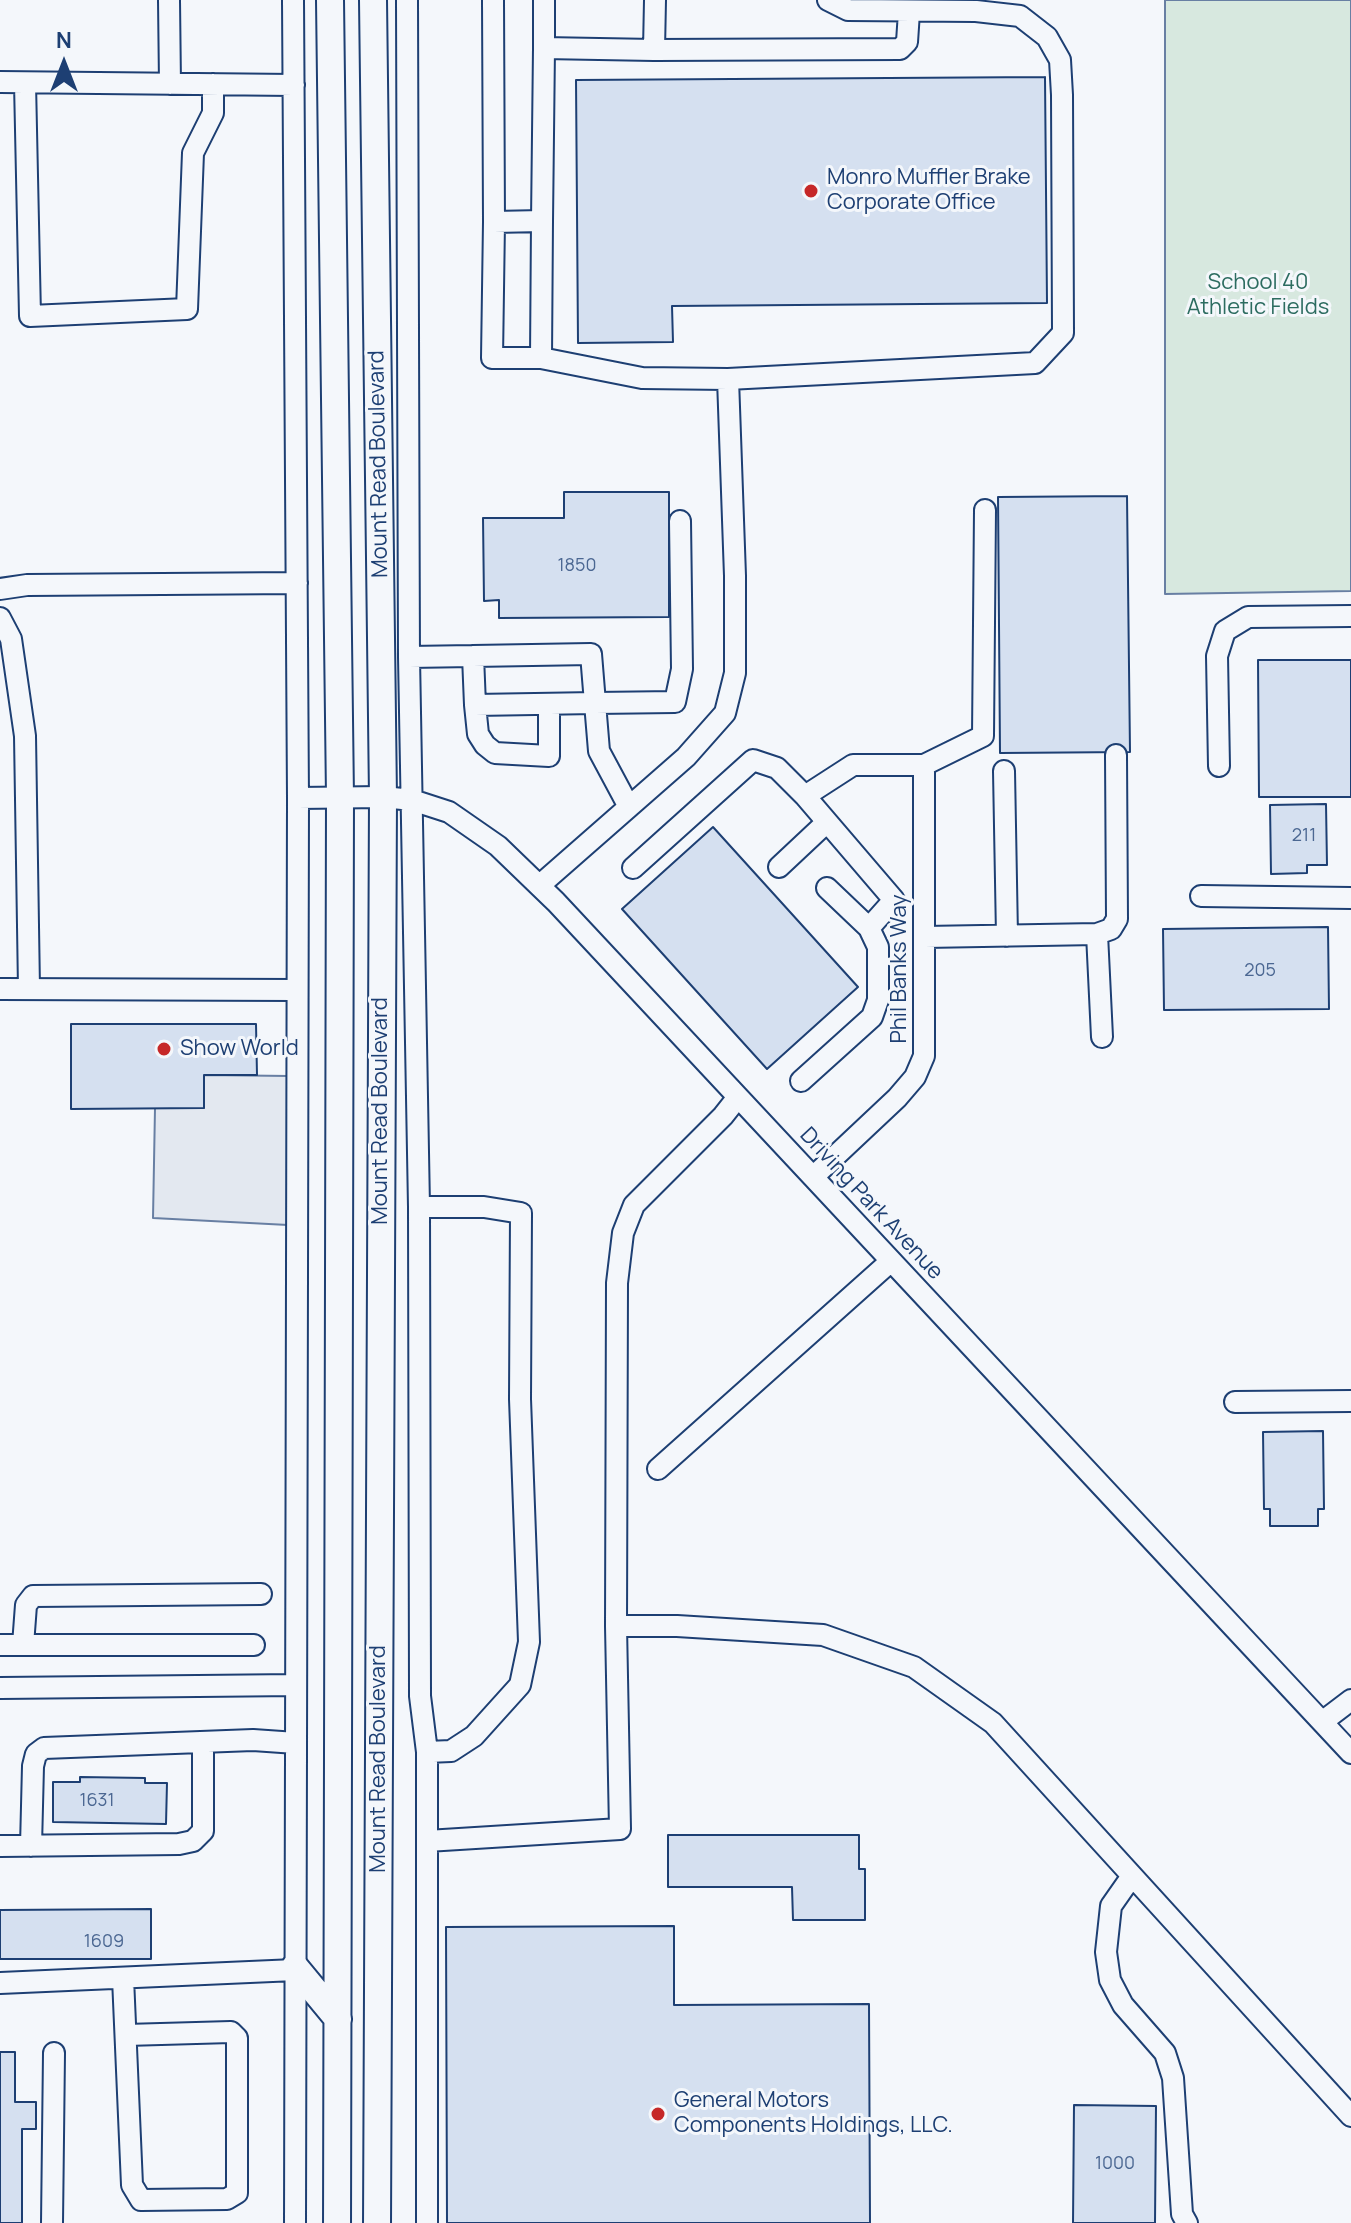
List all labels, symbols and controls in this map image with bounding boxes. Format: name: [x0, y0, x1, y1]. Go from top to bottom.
north arrow: [24, 24, 104, 104]
text: N: [56, 25, 72, 55]
place label: Monro Muffler Brake Corporate Office: [827, 165, 1031, 216]
marker: Monro Muffler Brake Corporate Office: [802, 182, 820, 200]
park label: School 40 Athletic Fields: [1187, 270, 1329, 322]
street label: Mount Read Boulevard: [364, 350, 394, 578]
house number: 1850: [558, 555, 596, 577]
house number: 211: [1292, 825, 1316, 847]
street label: Phil Banks Way: [887, 894, 913, 1044]
house number: 205: [1244, 960, 1276, 982]
street label: Mount Read Boulevard: [368, 997, 394, 1225]
place label: Show World: [180, 1036, 299, 1062]
marker: Show World: [155, 1040, 173, 1058]
street label: Driving Park Avenue: [794, 1123, 948, 1285]
street label: Mount Read Boulevard: [366, 1645, 392, 1873]
house number: 1631: [79, 1790, 115, 1812]
house number: 1609: [84, 1931, 124, 1953]
place label: General Motors Components Holdings, LLC.: [674, 2088, 953, 2140]
marker: General Motors Components Holdings, LLC.: [649, 2105, 667, 2123]
house number: 1000: [1095, 2153, 1135, 2175]

